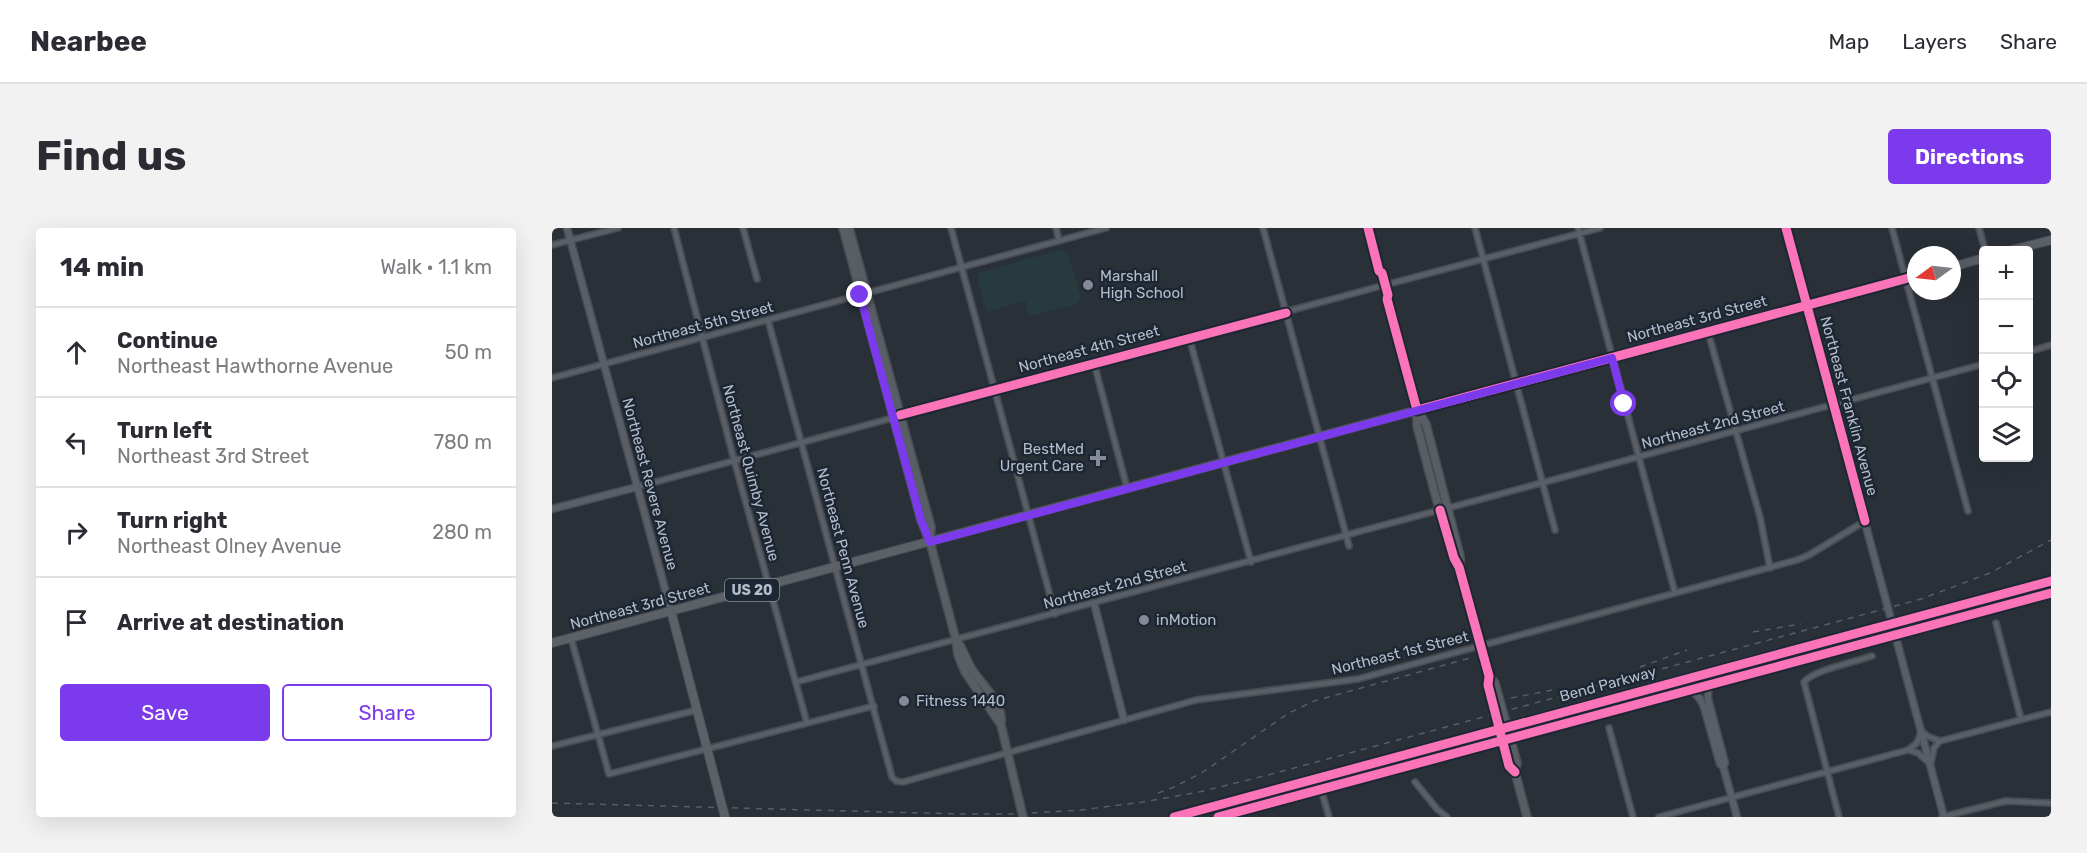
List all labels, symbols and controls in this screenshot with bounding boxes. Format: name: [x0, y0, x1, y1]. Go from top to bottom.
text: Nearbee: [30, 25, 147, 58]
text: Map: [1828, 29, 1869, 54]
text: Layers: [1902, 29, 1967, 54]
text: Share: [2000, 29, 2057, 54]
button: Directions: [1888, 129, 2051, 184]
text: Find us: [36, 131, 187, 181]
north arrow: [1907, 246, 1961, 300]
map controls: [1979, 246, 2033, 462]
button: +: [1979, 246, 2033, 300]
text: 14 min: [60, 252, 144, 283]
text: Walk · 1.1 km: [380, 255, 492, 279]
place label: Marshall High School: [1100, 267, 1184, 302]
marker: Marshall High School: [1081, 278, 1095, 292]
route end: [846, 281, 872, 307]
street label: Northeast 3rd Street: [1625, 292, 1769, 346]
street label: Northeast 5th Street: [631, 298, 775, 352]
button: −: [1979, 300, 2033, 354]
street label: Northeast Franklin Avenue: [1816, 314, 1882, 498]
street label: Northeast 4th Street: [1017, 322, 1161, 376]
text: Continue: [117, 327, 218, 354]
icon: ahead: [60, 336, 93, 369]
text: 50 m: [445, 340, 492, 364]
text: Northeast Hawthorne Avenue: [117, 354, 393, 378]
button: locate: [1979, 354, 2033, 408]
street label: Northeast Quimby Avenue: [719, 383, 783, 563]
route start: [1610, 390, 1636, 416]
street label: Northeast Revere Avenue: [618, 396, 682, 572]
street label: Northeast 2nd Street: [1639, 397, 1787, 453]
button: layers: [1979, 408, 2033, 462]
text: Turn left: [117, 417, 212, 444]
icon: left: [60, 426, 93, 459]
text: 780 m: [434, 430, 492, 454]
place label: BestMed Urgent Care: [1000, 440, 1084, 475]
text: Northeast 3rd Street: [117, 444, 309, 468]
marker: BestMed Urgent Care: [1089, 449, 1107, 467]
street label: Northeast Penn Avenue: [813, 466, 873, 630]
text: Turn right: [117, 507, 227, 534]
icon: right: [60, 516, 93, 549]
text: 280 m: [432, 520, 492, 544]
text: Northeast Olney Avenue: [117, 534, 341, 558]
street label: Northeast 2nd Street: [1041, 557, 1189, 613]
street label: Northeast 3rd Street: [568, 579, 712, 633]
road number: US 20: [725, 579, 779, 601]
icon: arrive: [60, 606, 93, 639]
text: Arrive at destination: [117, 609, 344, 636]
place label: inMotion: [1156, 611, 1216, 629]
marker: inMotion: [1137, 613, 1151, 627]
street label: Northeast 1st Street: [1330, 627, 1470, 679]
street label: Bend Parkway: [1558, 662, 1658, 706]
button: Save: [60, 684, 270, 741]
button: Share: [282, 684, 492, 741]
place label: Fitness 1440: [916, 692, 1005, 710]
marker: Fitness 1440: [897, 694, 911, 708]

